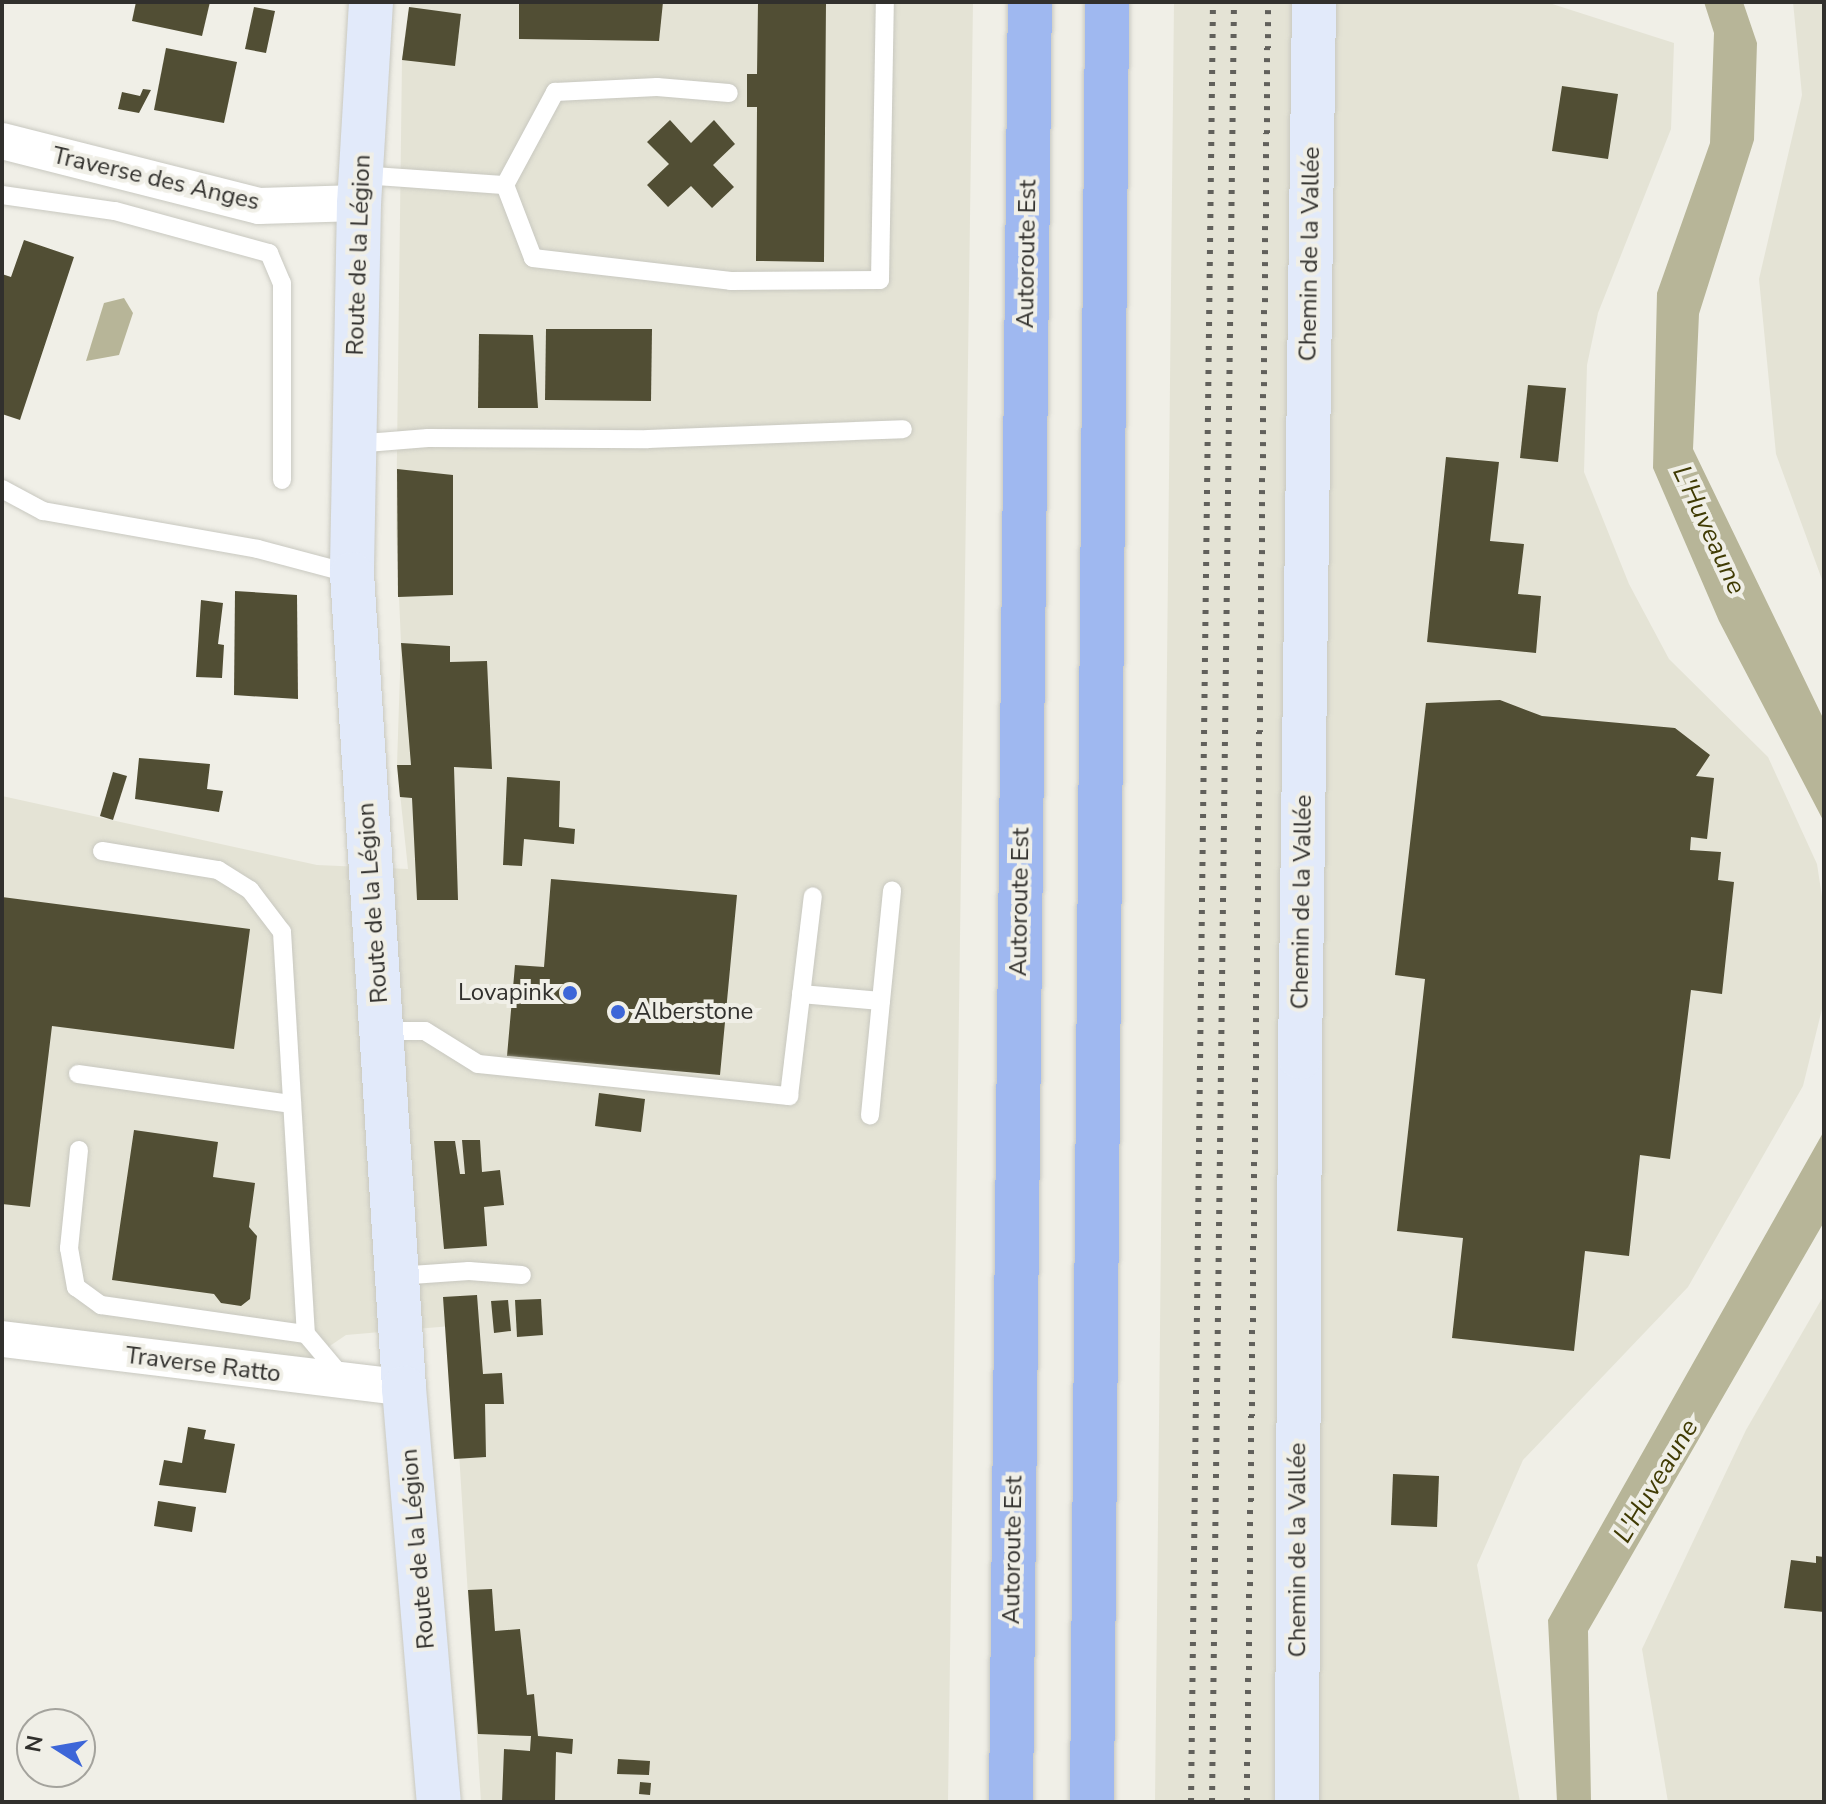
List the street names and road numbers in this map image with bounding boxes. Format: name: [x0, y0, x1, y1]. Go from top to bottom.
street label: Traverse des Anges: [50, 141, 262, 217]
street label: Chemin de la Vallée: [1294, 146, 1326, 362]
street label: Route de la Légion: [341, 154, 377, 356]
street label: Autoroute Est: [1011, 179, 1043, 329]
street label: Chemin de la Vallée: [1286, 794, 1318, 1010]
street label: Route de la Légion: [352, 802, 394, 1004]
street label: Autoroute Est: [1004, 827, 1036, 977]
street label: Traverse Ratto: [124, 1341, 282, 1389]
street label: Chemin de la Vallée: [1284, 1443, 1312, 1657]
street label: Route de la Légion: [395, 1448, 441, 1650]
street label: Autoroute Est: [997, 1475, 1029, 1625]

